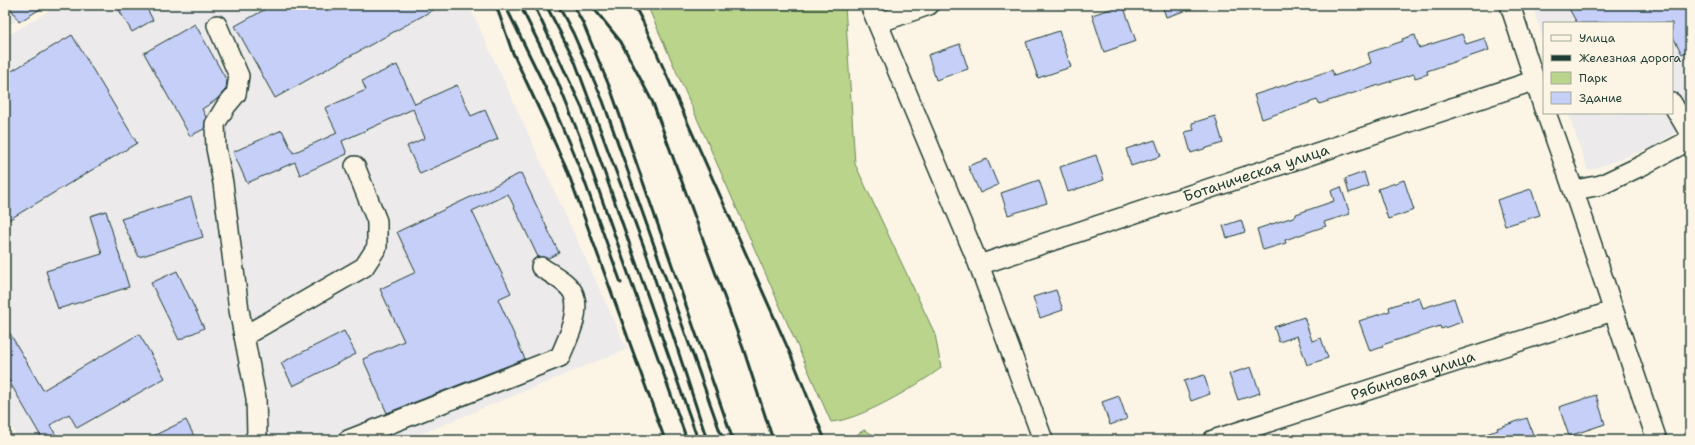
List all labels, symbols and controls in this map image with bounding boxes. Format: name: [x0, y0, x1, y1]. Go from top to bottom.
legend: [1543, 22, 1673, 114]
text: Улица: [1579, 30, 1616, 46]
text: Железная дорога: [1579, 50, 1682, 66]
text: Парк: [1579, 70, 1608, 86]
text: Здание: [1579, 90, 1623, 106]
street label: Ботаническая улица: [1181, 139, 1332, 206]
street label: Рябиновая улица: [1348, 346, 1478, 405]

